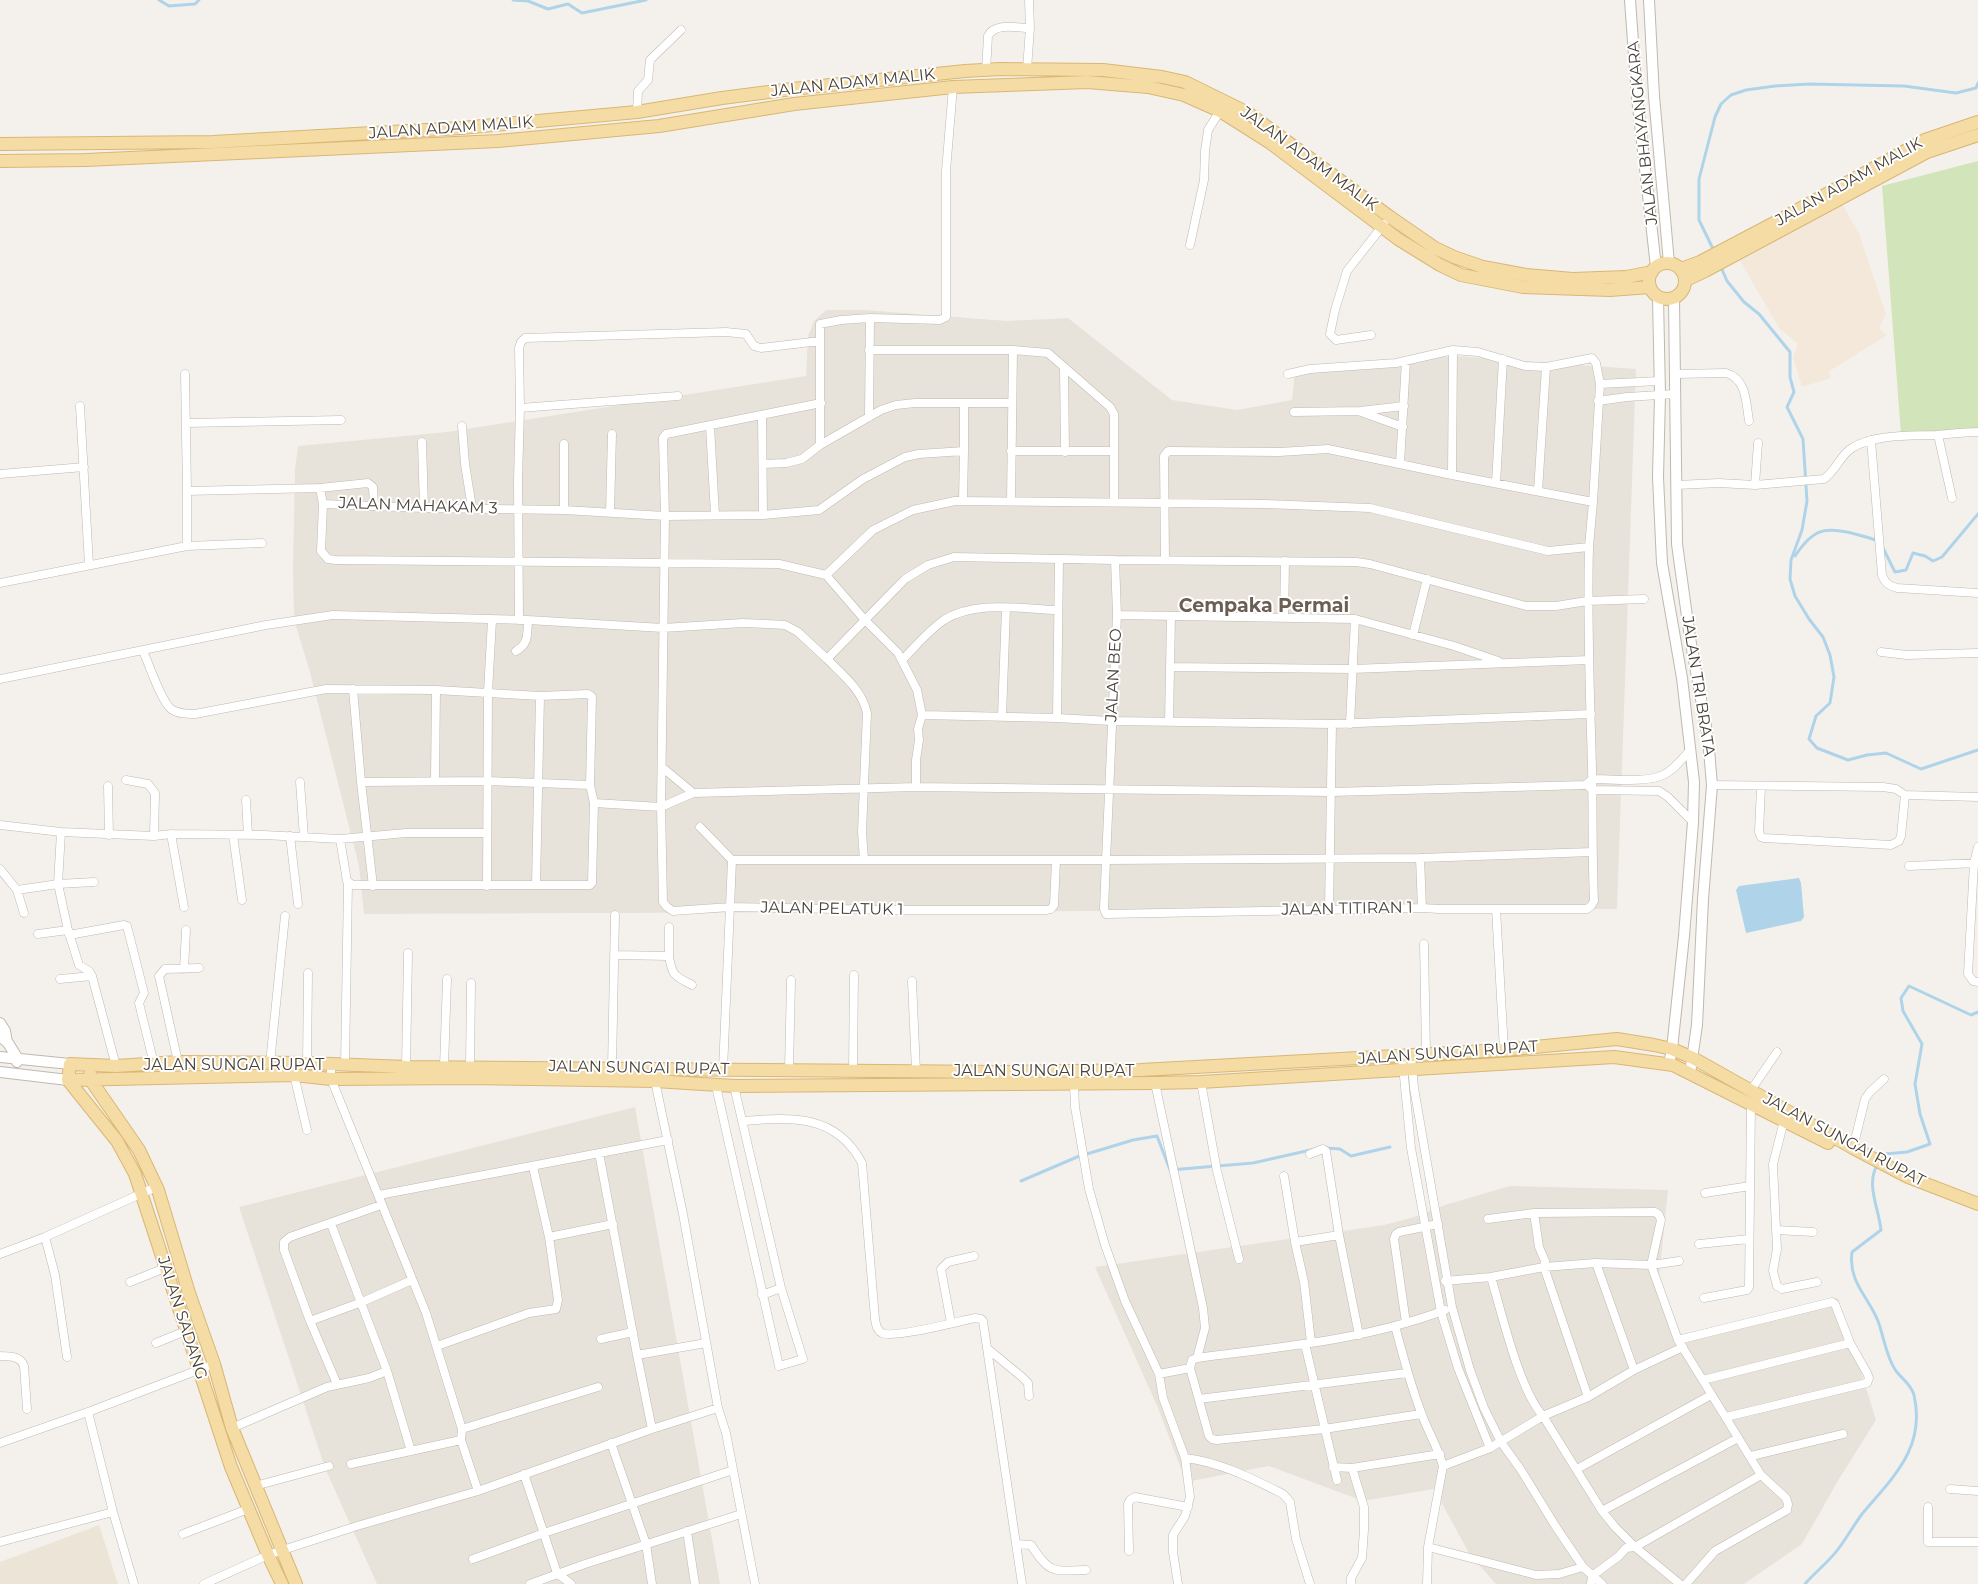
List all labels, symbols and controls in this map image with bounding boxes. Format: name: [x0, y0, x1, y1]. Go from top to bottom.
street label: JALAN BHAYANGKARA: [1624, 40, 1662, 226]
street label: JALAN ADAM MALIK: [770, 65, 936, 101]
street label: JALAN ADAM MALIK: [1237, 103, 1381, 215]
street label: JALAN ADAM MALIK: [368, 113, 534, 143]
street label: JALAN ADAM MALIK: [1772, 134, 1926, 230]
street label: JALAN MAHAKAM 3: [338, 494, 498, 518]
district label: Cempaka Permai: [1179, 595, 1349, 617]
street label: JALAN TRI BRATA: [1677, 614, 1719, 758]
street label: JALAN BEO: [1102, 628, 1126, 722]
street label: JALAN PELATUK 1: [760, 898, 904, 920]
street label: JALAN TITIRAN 1: [1281, 898, 1413, 920]
street label: JALAN SUNGAI RUPAT: [1357, 1037, 1539, 1069]
street label: JALAN SUNGAI RUPAT: [144, 1055, 324, 1075]
street label: JALAN SUNGAI RUPAT: [548, 1057, 730, 1079]
street label: JALAN SUNGAI RUPAT: [954, 1061, 1134, 1081]
street label: JALAN SUNGAI RUPAT: [1760, 1089, 1928, 1191]
street label: JALAN SADANG: [153, 1254, 211, 1382]

